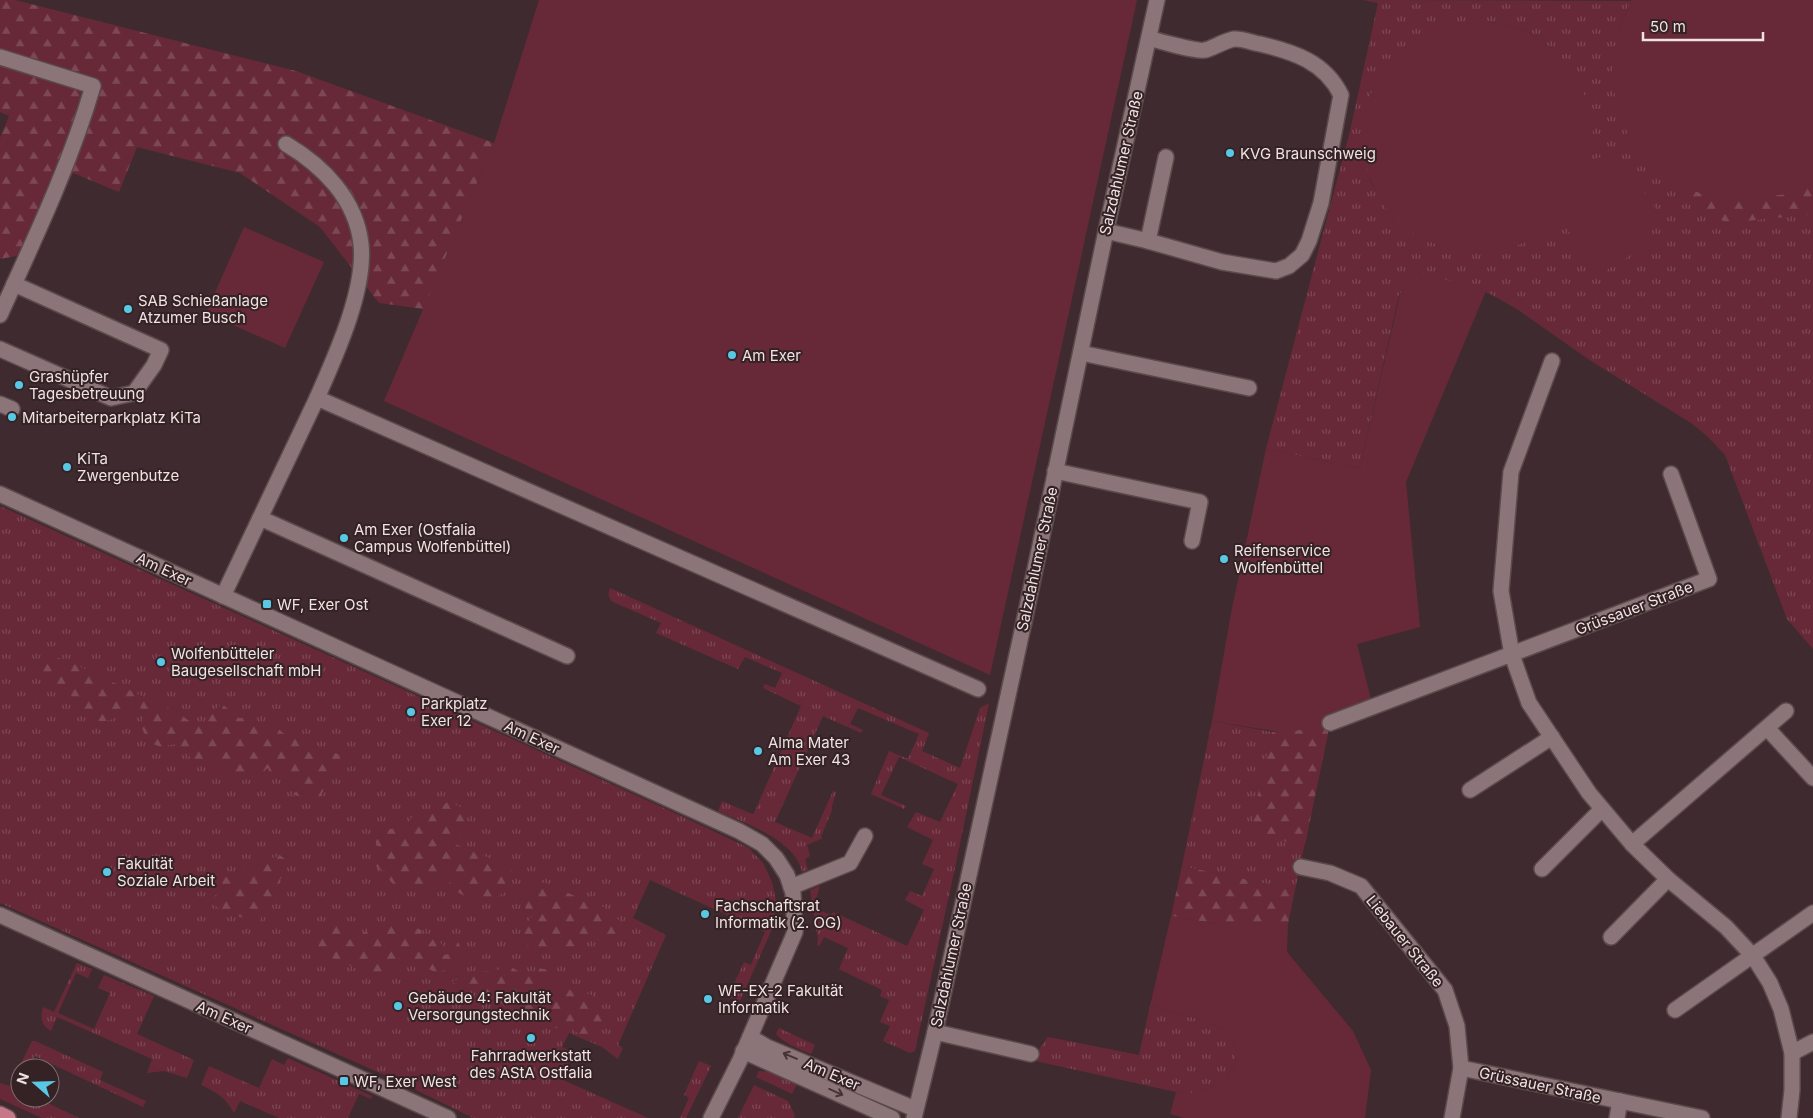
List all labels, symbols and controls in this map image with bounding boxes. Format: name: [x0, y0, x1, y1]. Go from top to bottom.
scale bar: [1643, 10, 1763, 42]
text: 50 m: [1650, 17, 1686, 36]
street label: Salzdahlumer Straße: [1095, 89, 1147, 237]
place label: KVG Braunschweig: [1240, 144, 1376, 163]
marker: KVG Braunschweig: [1224, 147, 1236, 159]
place label: SAB Schießanlage Atzumer Busch: [138, 291, 268, 327]
marker: SAB Schießanlage Atzumer Busch: [122, 303, 134, 315]
place label: Am Exer: [742, 346, 801, 365]
marker: Am Exer: [726, 349, 738, 361]
place label: Grashüpfer Tagesbetreuung: [29, 367, 145, 403]
marker: Grashüpfer Tagesbetreuung: [13, 379, 25, 391]
place label: Mitarbeiterparkplatz KiTa: [22, 408, 201, 427]
marker: Mitarbeiterparkplatz KiTa: [6, 411, 18, 423]
place label: KiTa Zwergenbutze: [77, 449, 179, 485]
marker: KiTa Zwergenbutze: [61, 461, 73, 473]
street label: Salzdahlumer Straße: [1012, 485, 1062, 633]
place label: Am Exer (Ostfalia Campus Wolfenbüttel): [354, 520, 511, 556]
marker: Am Exer (Ostfalia Campus Wolfenbüttel): [338, 532, 350, 544]
place label: Reifenservice Wolfenbüttel: [1234, 541, 1330, 577]
street label: Am Exer: [133, 548, 195, 590]
marker: Reifenservice Wolfenbüttel: [1218, 553, 1230, 565]
street label: Grüssauer Straße: [1573, 577, 1695, 639]
place label: WF, Exer Ost: [277, 595, 368, 614]
marker: WF, Exer Ost: [261, 598, 273, 610]
place label: Wolfenbütteler Baugesellschaft mbH: [171, 644, 321, 680]
marker: Wolfenbütteler Baugesellschaft mbH: [155, 656, 167, 668]
place label: Parkplatz Exer 12: [421, 694, 488, 730]
marker: Parkplatz Exer 12: [405, 706, 417, 718]
street label: Am Exer: [501, 716, 563, 758]
place label: Alma Mater Am Exer 43: [768, 733, 850, 769]
marker: Alma Mater Am Exer 43: [752, 745, 764, 757]
place label: Fakultät Soziale Arbeit: [117, 854, 215, 890]
marker: Fakultät Soziale Arbeit: [101, 866, 113, 878]
street label: Salzdahlumer Straße: [926, 881, 976, 1029]
street label: Liebauer Straße: [1362, 891, 1448, 991]
place label: Fachschaftsrat Informatik (2. OG): [715, 896, 842, 932]
marker: Fachschaftsrat Informatik (2. OG): [699, 908, 711, 920]
place label: WF-EX-2 Fakultät Informatik: [718, 981, 843, 1017]
place label: Gebäude 4: Fakultät Versorgungstechnik: [408, 988, 551, 1024]
marker: WF-EX-2 Fakultät Informatik: [702, 993, 714, 1005]
street label: Am Exer: [193, 996, 255, 1038]
marker: Gebäude 4: Fakultät Versorgungstechnik: [392, 1000, 404, 1012]
marker: Fahrradwerkstatt des AStA Ostfalia: [525, 1032, 537, 1044]
place label: Fahrradwerkstatt des AStA Ostfalia: [470, 1046, 592, 1082]
one-way arrow: [783, 1051, 798, 1061]
street label: Am Exer: [801, 1054, 863, 1094]
north arrow: [10, 1058, 60, 1108]
street label: Grüssauer Straße: [1477, 1063, 1603, 1107]
text: N: [13, 1070, 32, 1086]
place label: WF, Exer West: [354, 1072, 457, 1091]
marker: WF, Exer West: [338, 1075, 350, 1087]
one-way arrow: [828, 1088, 843, 1098]

